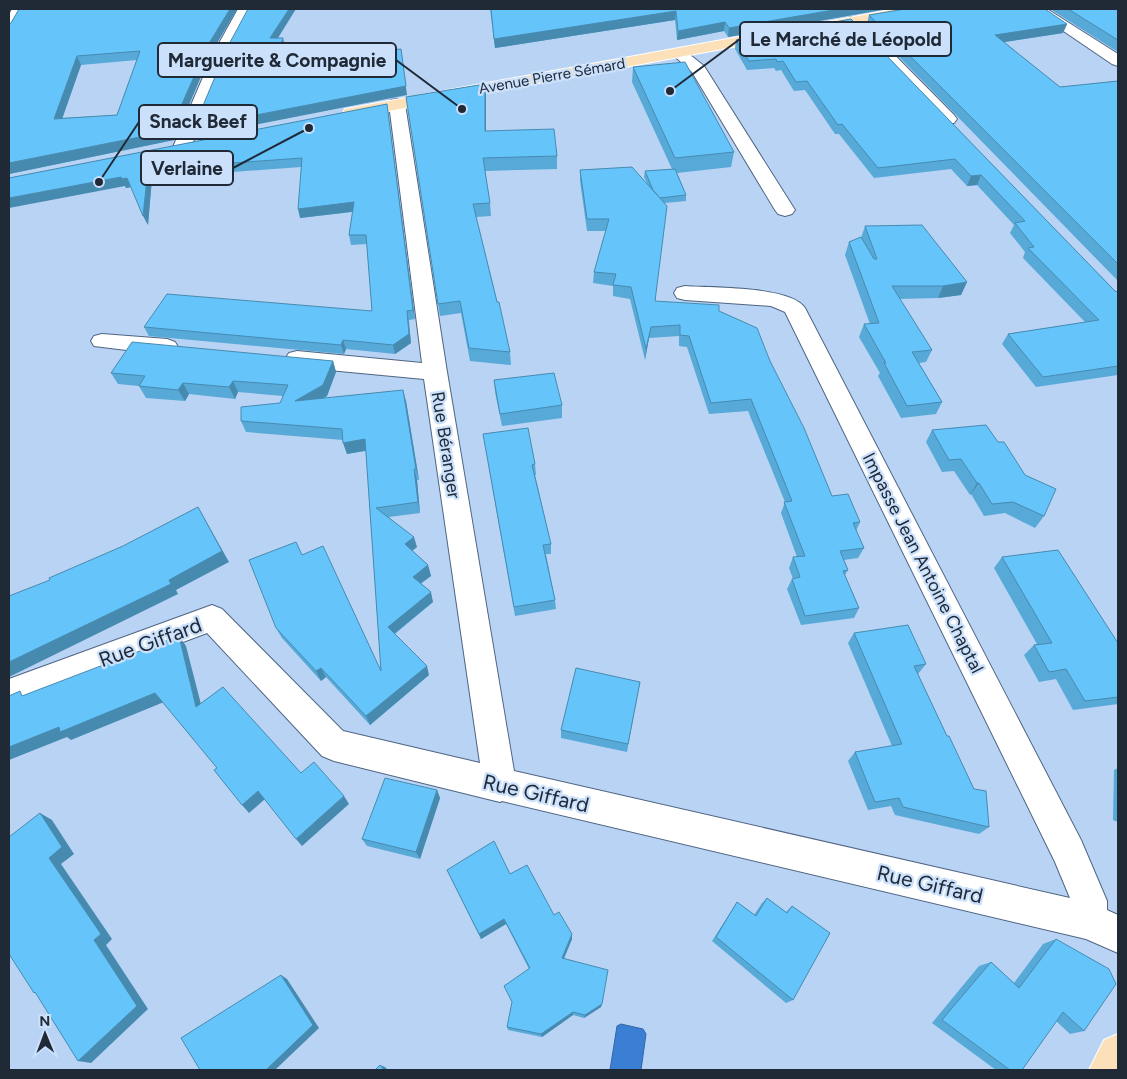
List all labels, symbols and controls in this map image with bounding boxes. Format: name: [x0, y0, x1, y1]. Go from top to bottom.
callout: Le Marché de Léopold: [740, 22, 951, 56]
text: Le Marché de Léopold: [750, 28, 942, 51]
callout: Marguerite & Compagnie: [158, 43, 396, 77]
text: Marguerite & Compagnie: [168, 49, 387, 72]
street label: Avenue Pierre Sémard: [477, 54, 627, 98]
callout: Snack Beef: [139, 105, 257, 139]
text: Snack Beef: [149, 110, 247, 133]
callout: Verlaine: [141, 151, 233, 185]
text: Verlaine: [151, 157, 223, 180]
street label: Rue Béranger: [427, 390, 465, 500]
street label: Impasse Jean Antoine Chaptal: [858, 449, 988, 677]
street label: Rue Giffard: [95, 612, 205, 672]
street label: Rue Giffard: [481, 769, 591, 817]
street label: Rue Giffard: [875, 860, 985, 908]
north arrow: [20, 1009, 70, 1059]
text: N: [39, 1013, 50, 1030]

